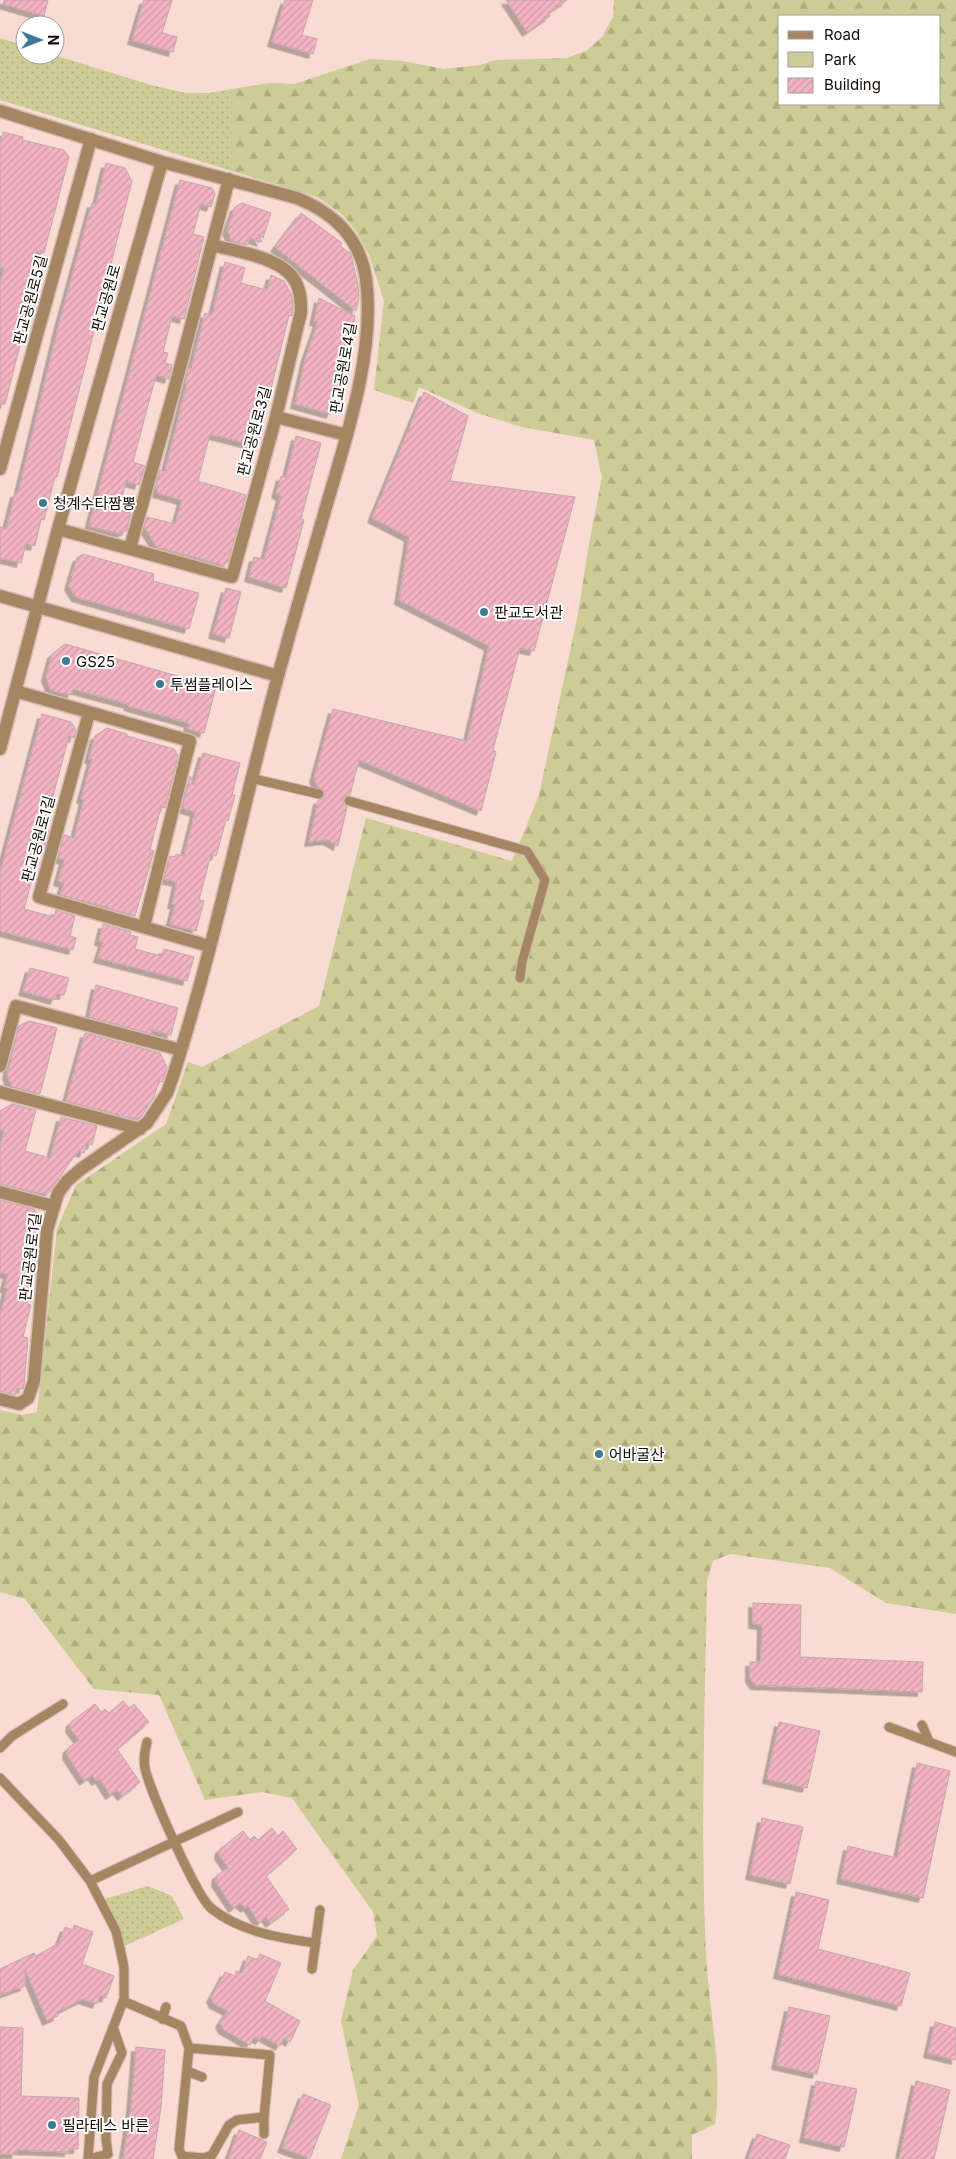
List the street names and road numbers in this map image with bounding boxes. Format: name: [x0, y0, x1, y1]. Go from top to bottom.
street label: 판교공원로5길: [9, 253, 51, 347]
street label: 판교공원로: [87, 262, 125, 334]
street label: 판교공원로4길: [326, 321, 360, 415]
street label: 판교공원로3길: [233, 384, 275, 478]
street label: 판교공원로1길: [17, 794, 59, 884]
street label: 판교공원로1길: [15, 1212, 45, 1302]

